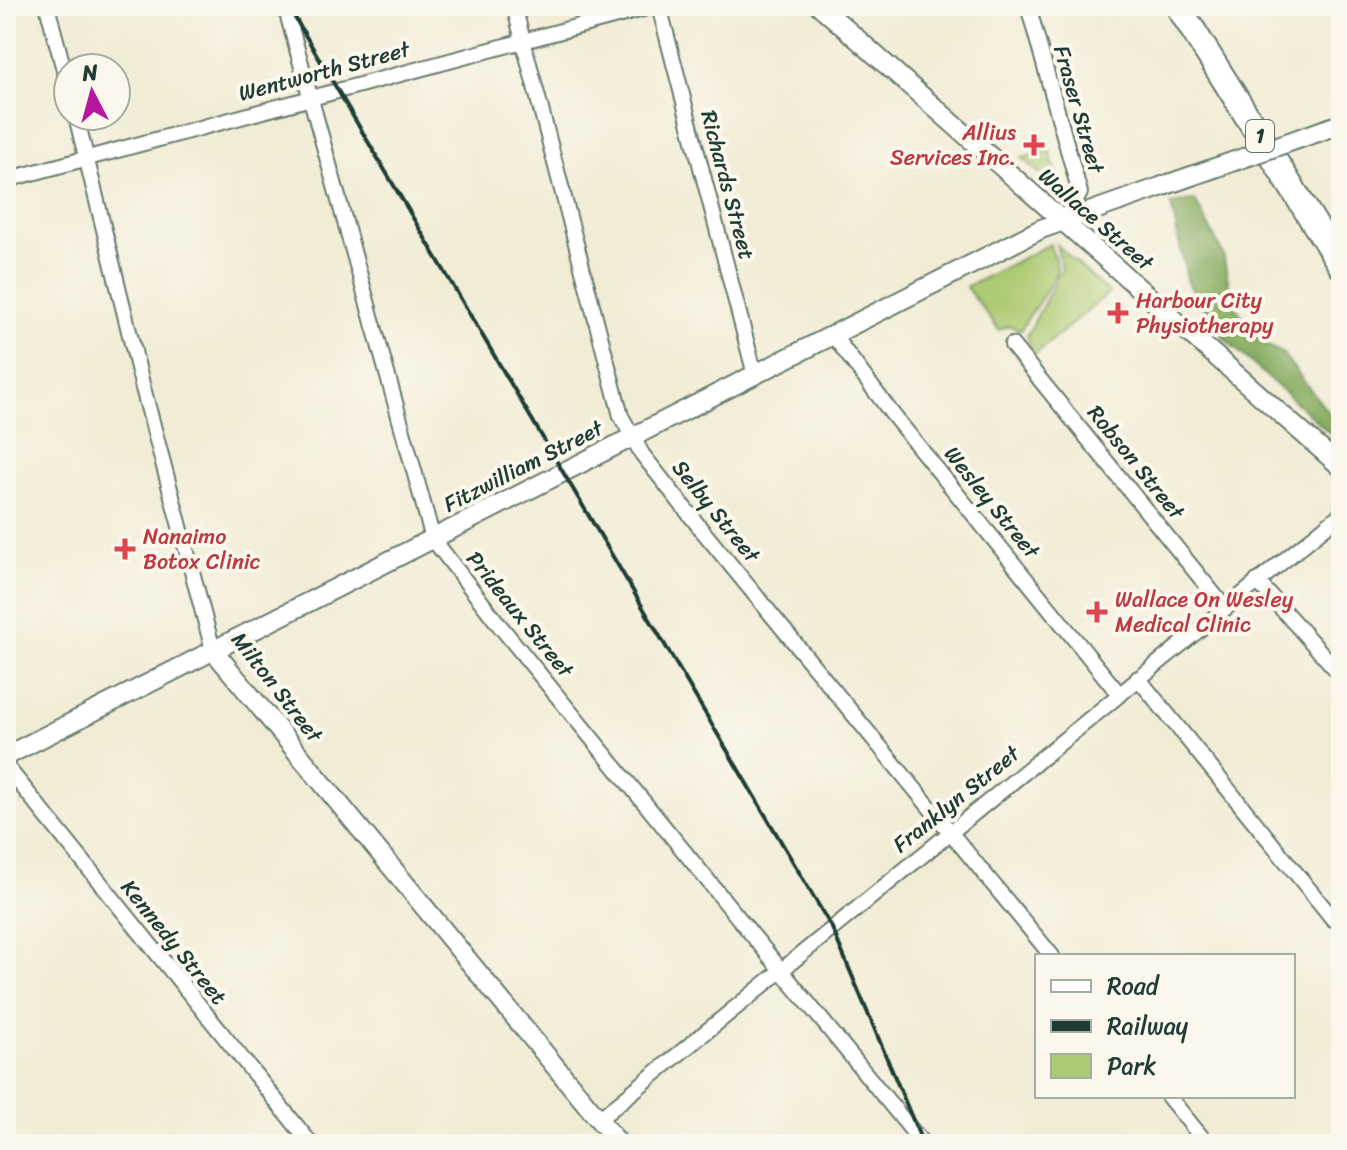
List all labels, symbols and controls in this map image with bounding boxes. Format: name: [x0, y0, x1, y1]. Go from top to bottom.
street label: Wentworth Street: [234, 29, 415, 113]
street label: Fraser Street: [1042, 40, 1116, 179]
north arrow: [52, 52, 132, 132]
text: N: [79, 52, 100, 93]
street label: Richards Street: [689, 106, 767, 264]
place label: Allius Services Inc.: [890, 113, 1016, 177]
road number: 1: [1246, 120, 1274, 152]
marker: Allius Services Inc.: [1023, 134, 1045, 156]
street label: Wallace Street: [1029, 157, 1164, 281]
place label: Harbour City Physiotherapy: [1136, 281, 1274, 345]
marker: Harbour City Physiotherapy: [1107, 302, 1129, 324]
street label: Robson Street: [1077, 396, 1196, 529]
street label: Fitzwilliam Street: [436, 408, 611, 523]
street label: Wesley Street: [934, 437, 1051, 568]
street label: Selby Street: [662, 451, 771, 572]
place label: Nanaimo Botox Clinic: [143, 517, 261, 581]
marker: Nanaimo Botox Clinic: [114, 538, 136, 560]
street label: Prideaux Street: [456, 542, 584, 687]
place label: Wallace On Wesley Medical Clinic: [1115, 580, 1294, 644]
marker: Wallace On Wesley Medical Clinic: [1086, 601, 1108, 623]
street label: Milton Street: [221, 623, 334, 752]
street label: Franklyn Street: [884, 734, 1029, 863]
street label: Kennedy Street: [111, 870, 238, 1014]
legend: [1035, 954, 1295, 1098]
text: Road: [1107, 965, 1161, 1007]
text: Railway: [1107, 1005, 1189, 1047]
text: Park: [1107, 1045, 1156, 1087]

